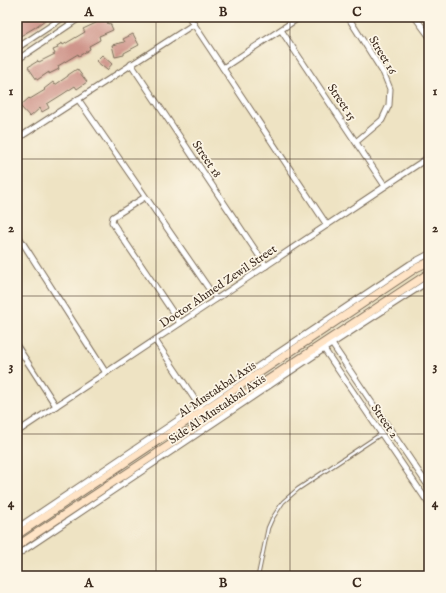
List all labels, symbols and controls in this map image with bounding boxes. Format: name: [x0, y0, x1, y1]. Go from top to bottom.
text: A: [84, 4, 95, 21]
text: B: [219, 4, 228, 21]
text: C: [352, 4, 362, 21]
street label: Street 16: [365, 33, 400, 78]
street label: Street 15: [324, 81, 360, 124]
text: 1: [9, 83, 14, 100]
text: 1: [433, 83, 438, 100]
street label: Street 18: [189, 138, 225, 181]
text: 2: [8, 220, 14, 237]
text: 2: [432, 220, 438, 237]
street label: Doctor Ahmed Zewil Street: [157, 242, 280, 331]
text: 3: [9, 358, 14, 375]
street label: Al Mustakbal Axis: [175, 358, 259, 421]
text: 3: [433, 358, 438, 375]
street label: Side Al Mustakbal Axis: [166, 371, 269, 448]
street label: Street 2: [368, 401, 402, 442]
text: 4: [8, 495, 15, 512]
text: 4: [432, 495, 439, 512]
text: A: [84, 575, 95, 592]
text: B: [219, 575, 228, 592]
text: C: [352, 575, 362, 592]

